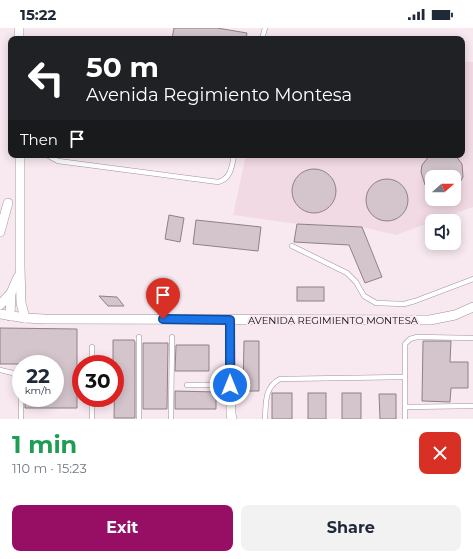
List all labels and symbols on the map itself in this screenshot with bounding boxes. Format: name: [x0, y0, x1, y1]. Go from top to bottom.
north arrow: [425, 170, 461, 206]
pin: [146, 278, 180, 319]
street label: AVENIDA REGIMIENTO MONTESA: [248, 314, 419, 327]
speed limit sign: 30: [72, 355, 124, 407]
position arrow: [209, 364, 251, 406]

